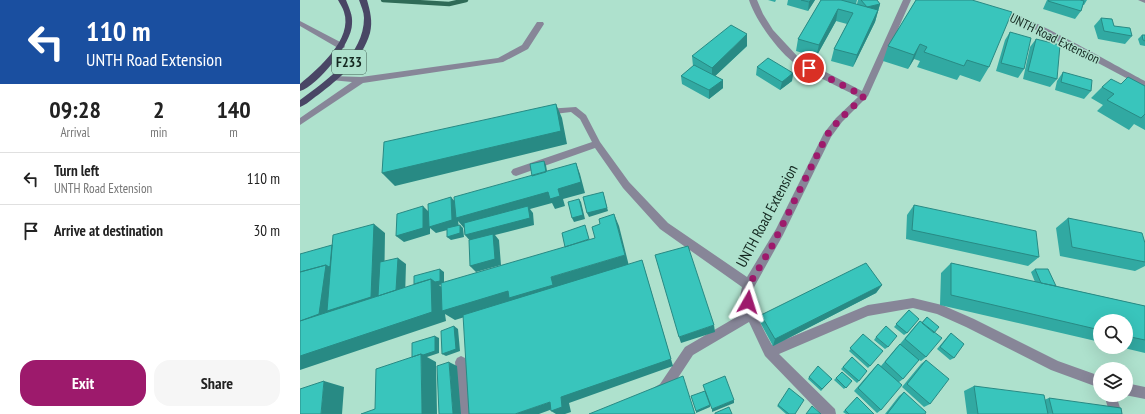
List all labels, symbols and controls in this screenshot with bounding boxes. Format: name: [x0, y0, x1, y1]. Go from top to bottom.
street label: UNTH Road Extension: [1007, 9, 1103, 68]
text: 110 m: [86, 12, 150, 49]
icon: left: [20, 16, 72, 68]
text: UNTH Road Extension: [86, 48, 222, 71]
road number: F233: [332, 50, 366, 74]
pin: [792, 51, 826, 85]
icon: arrive: [798, 57, 820, 79]
text: 09:28: [49, 94, 101, 125]
text: 2: [153, 94, 164, 125]
text: 140: [216, 94, 251, 125]
text: Arrival: [60, 124, 90, 141]
text: min: [150, 124, 167, 141]
text: m: [229, 124, 238, 141]
text: Turn left: [54, 161, 99, 180]
street label: UNTH Road Extension: [732, 161, 802, 270]
icon: left: [20, 168, 42, 190]
text: 110 m: [247, 169, 280, 188]
text: UNTH Road Extension: [54, 180, 152, 197]
icon: arrive: [20, 220, 42, 242]
text: Arrive at destination: [54, 221, 163, 240]
text: 30 m: [254, 221, 280, 240]
position arrow: [727, 281, 769, 323]
map controls: [1093, 314, 1133, 402]
button: search: [1093, 314, 1133, 354]
button: Exit: [20, 360, 146, 406]
button: Share: [154, 360, 280, 406]
button: layers: [1093, 362, 1133, 402]

